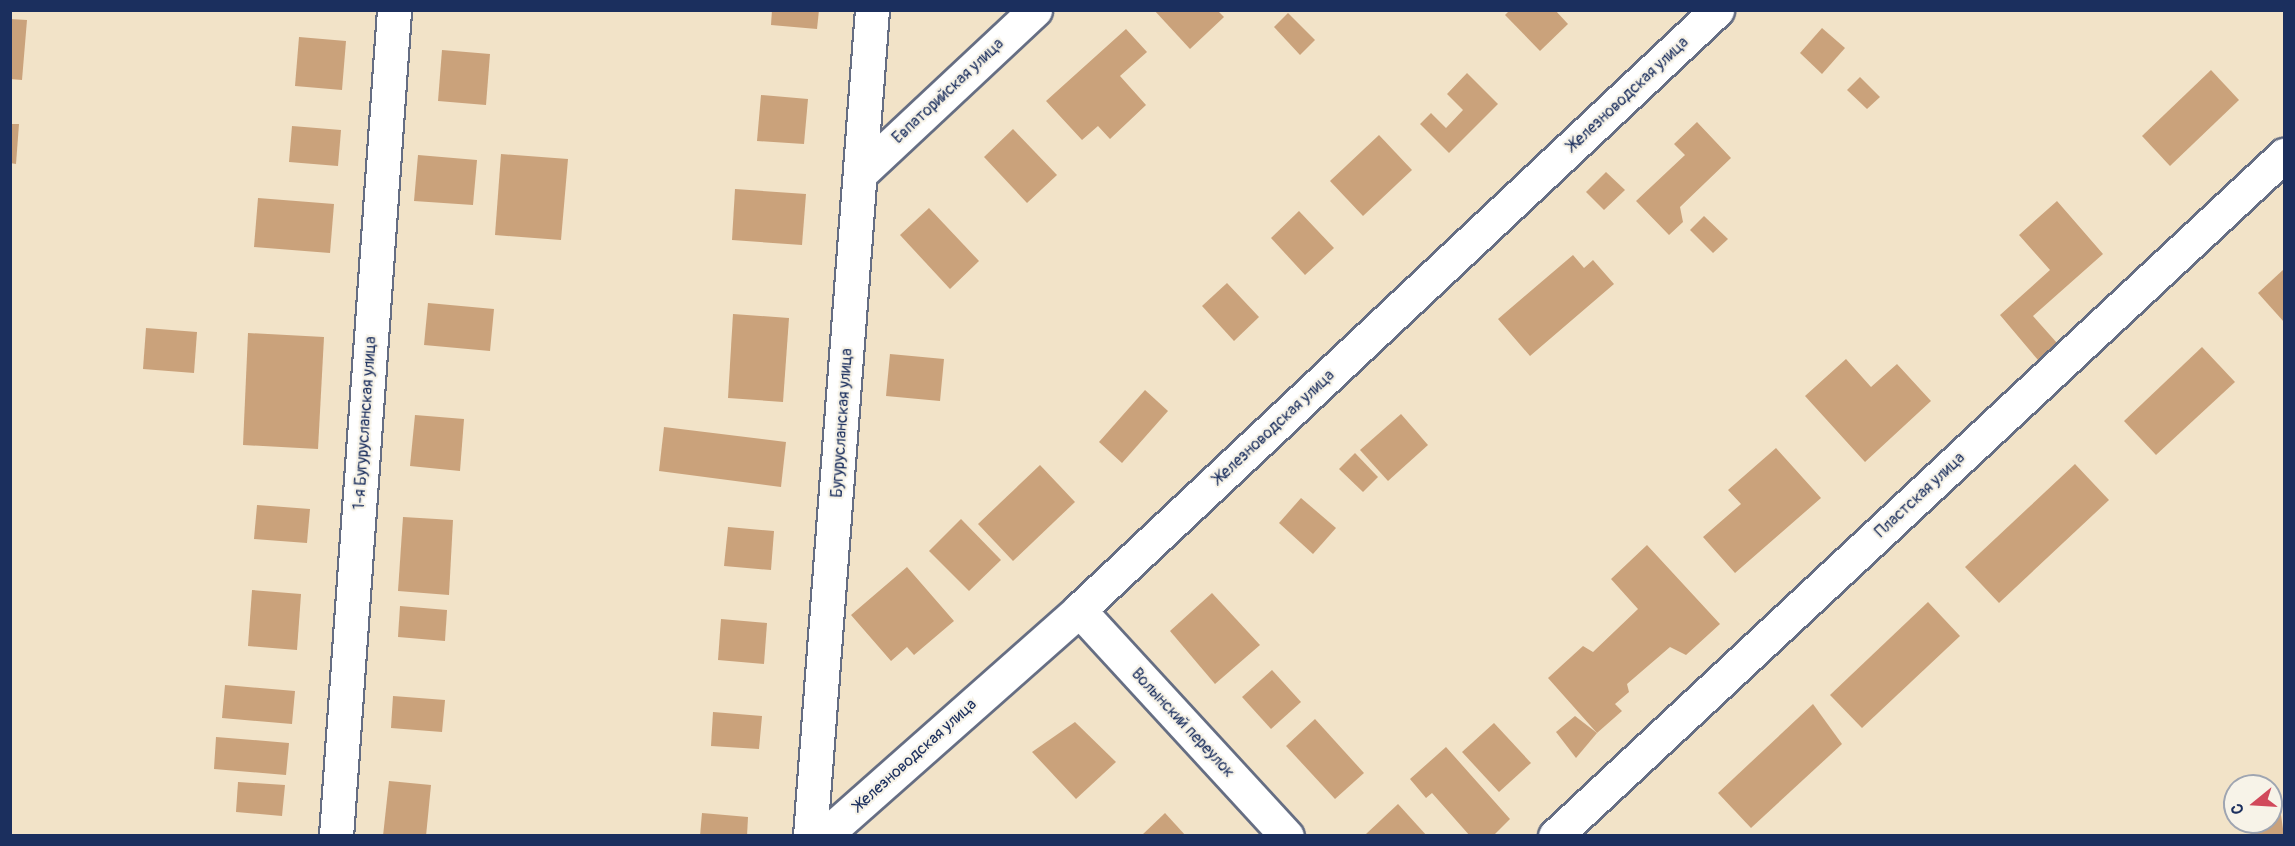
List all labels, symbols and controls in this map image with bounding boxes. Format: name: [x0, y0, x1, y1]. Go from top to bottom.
street label: Железноводская улица: [1563, 33, 1693, 155]
street label: Евпаторийская улица: [888, 34, 1008, 148]
street label: 1-я Бугурусланская улица: [349, 336, 381, 510]
street label: Бугурусланская улица: [827, 348, 857, 498]
street label: Железноводская улица: [1209, 366, 1339, 488]
street label: Пластская улица: [1871, 448, 1969, 542]
street label: Волынский переулок: [1127, 664, 1239, 782]
street label: Железноводская улица: [850, 695, 980, 815]
north arrow: [2223, 774, 2283, 834]
text: С: [2227, 801, 2249, 817]

